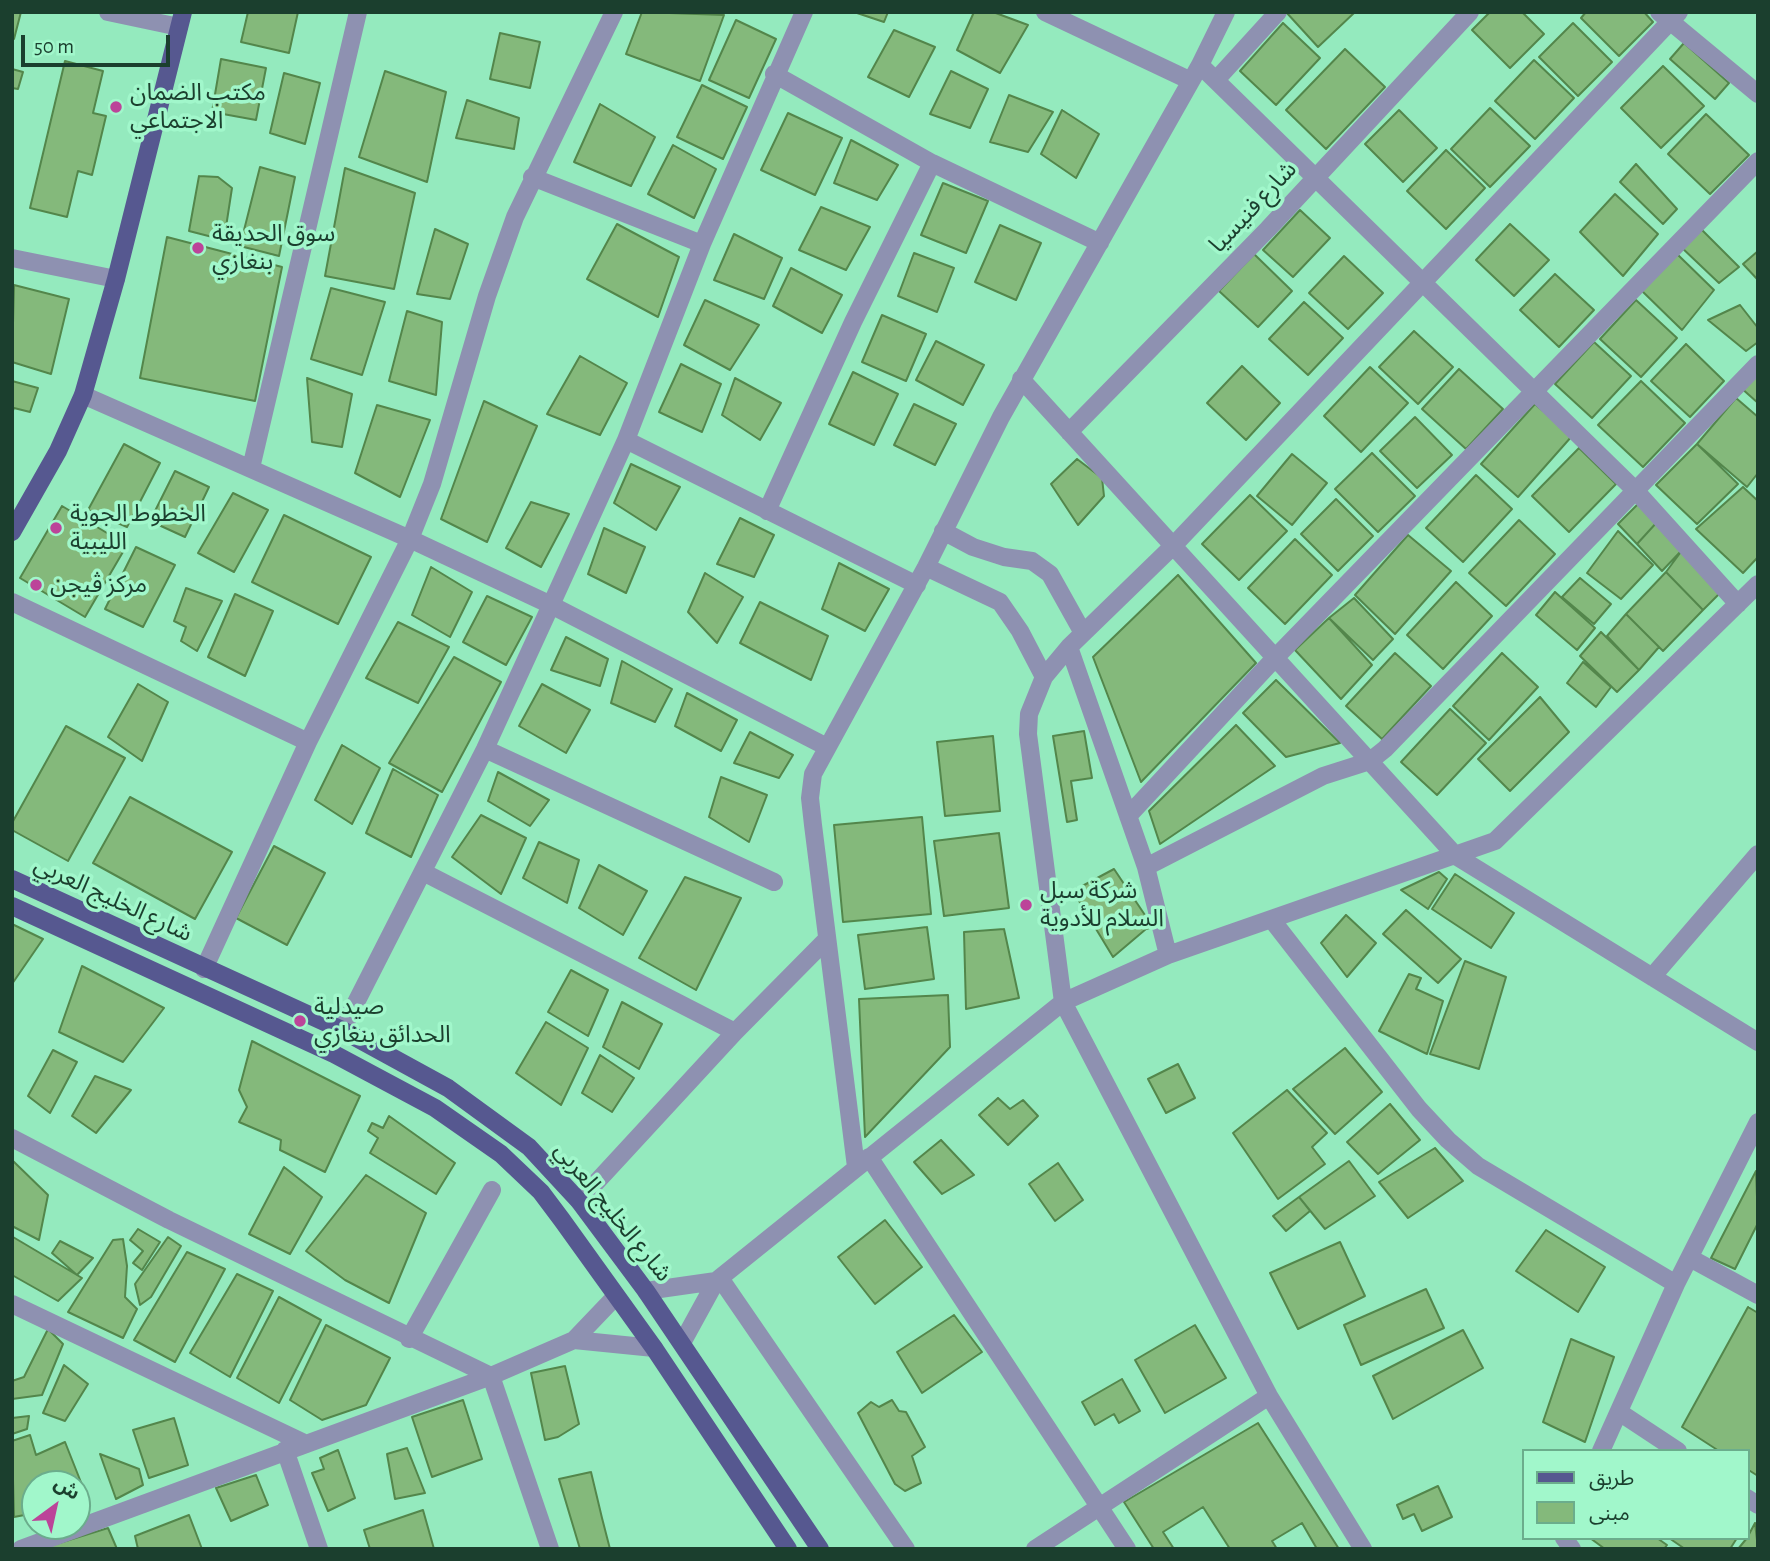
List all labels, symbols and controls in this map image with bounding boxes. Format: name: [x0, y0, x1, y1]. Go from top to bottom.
scale bar: [24, 21, 173, 65]
text: 50 m: [34, 36, 74, 57]
place label: مكتب الضمان الاجتماعي: [130, 79, 266, 135]
marker: مكتب الضمان الاجتماعي: [108, 99, 124, 115]
street label: شارع فنيسيا: [1203, 155, 1303, 259]
place label: سوق الحديقة بنغازي: [212, 220, 335, 276]
marker: سوق الحديقة بنغازي: [190, 240, 206, 256]
place label: الخطوط الجوية الليبية: [70, 500, 206, 556]
marker: الخطوط الجوية الليبية: [48, 520, 64, 536]
place label: مركز ڤيجن: [50, 571, 147, 599]
marker: مركز ڤيجن: [28, 577, 44, 593]
street label: شارع الخليج العربي: [29, 850, 197, 948]
place label: شركة سبل السلام للأدوية: [1040, 877, 1164, 933]
marker: شركة سبل السلام للأدوية: [1018, 897, 1034, 913]
place label: صيدلية الحدائق بنغازي: [314, 993, 451, 1049]
marker: صيدلية الحدائق بنغازي: [292, 1013, 308, 1029]
street label: شارع الخليج العربي: [548, 1136, 678, 1288]
legend: [1522, 1449, 1749, 1540]
text: طريق: [1589, 1468, 1634, 1489]
north arrow: [21, 1470, 91, 1540]
text: ش: [51, 1474, 83, 1504]
text: مبنى: [1589, 1503, 1630, 1524]

